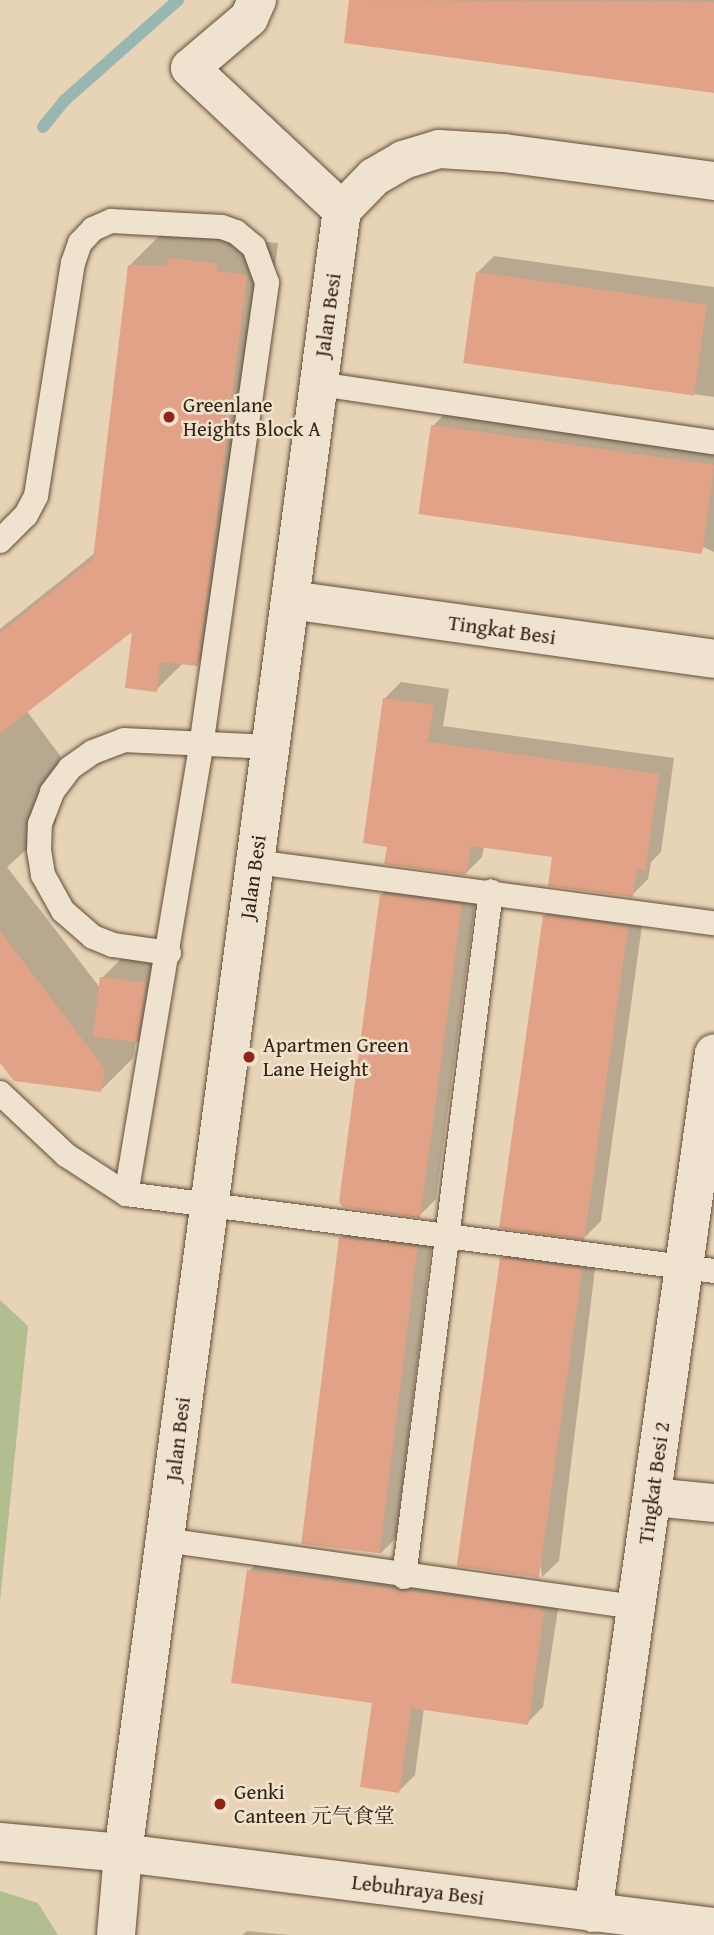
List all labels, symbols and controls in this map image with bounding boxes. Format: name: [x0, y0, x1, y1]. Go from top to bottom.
street label: Jalan Besi: [310, 271, 346, 359]
place label: Greenlane Heights Block A: [183, 392, 321, 442]
marker: Greenlane Heights Block A: [161, 409, 177, 425]
street label: Tingkat Besi: [447, 610, 557, 650]
street label: Jalan Besi: [235, 833, 271, 921]
place label: Apartmen Green Lane Height: [263, 1032, 409, 1082]
marker: Apartmen Green Lane Height: [241, 1049, 257, 1065]
street label: Jalan Besi: [160, 1395, 196, 1483]
street label: Tingkat Besi 2: [633, 1420, 675, 1546]
place label: Genki Canteen 元气食堂: [234, 1779, 395, 1829]
marker: Genki Canteen 元气食堂: [212, 1796, 228, 1812]
street label: Lebuhraya Besi: [350, 1869, 486, 1911]

